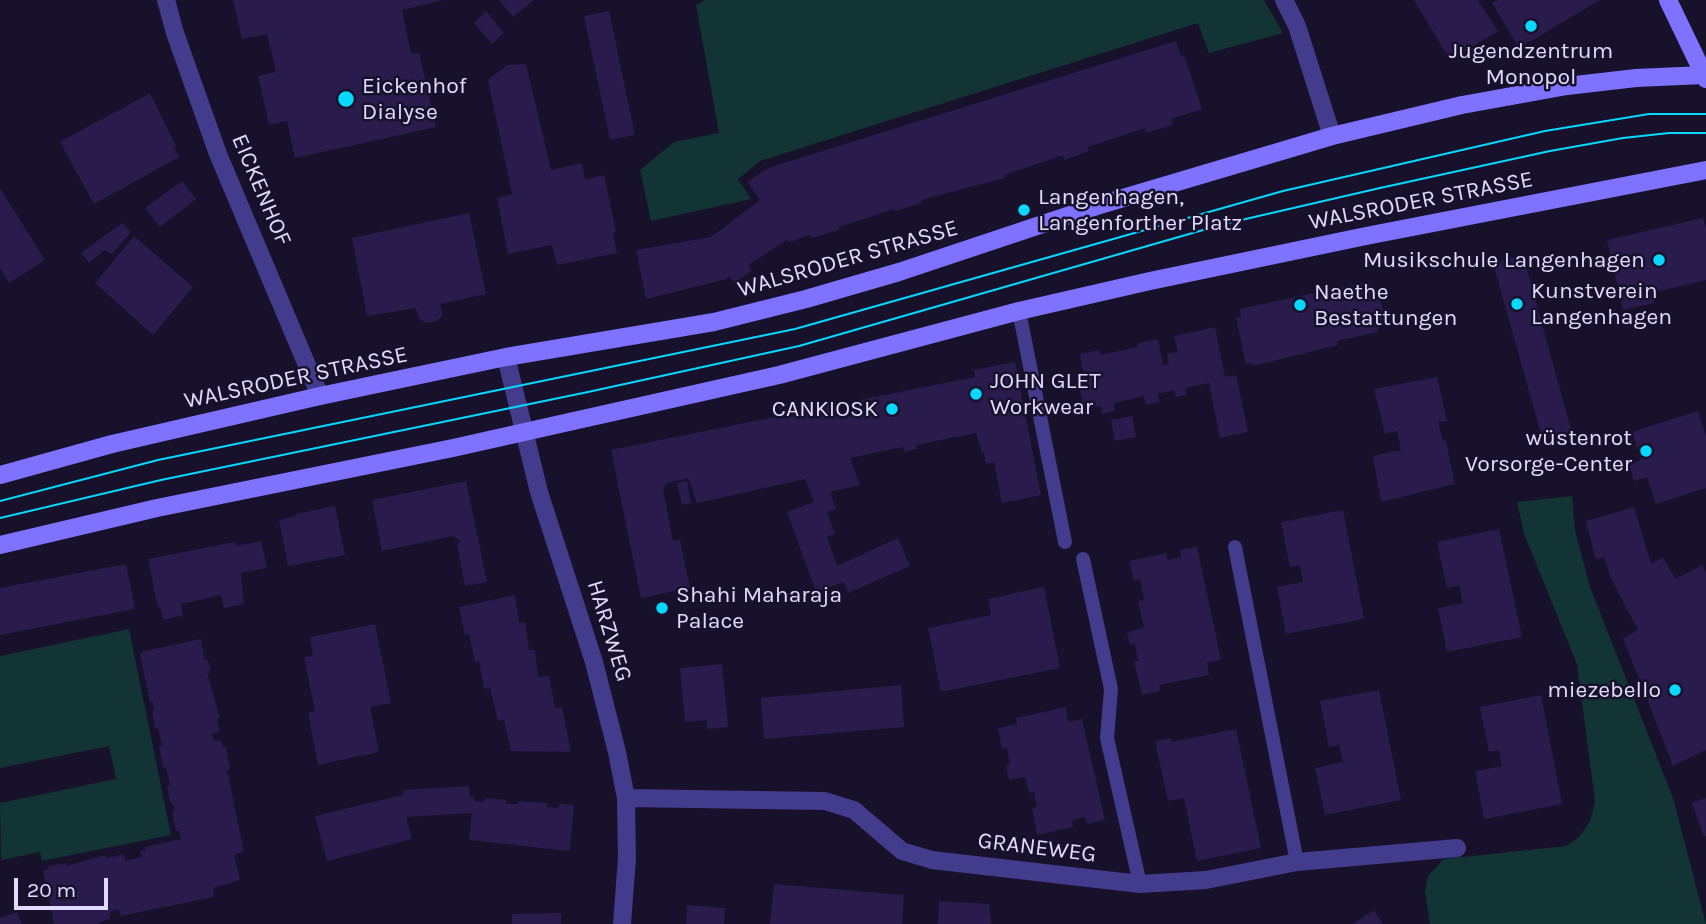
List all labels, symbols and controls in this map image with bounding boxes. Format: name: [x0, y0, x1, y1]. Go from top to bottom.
marker: Jugendzentrum Monopol: [1523, 18, 1539, 34]
place label: Jugendzentrum Monopol: [1449, 37, 1613, 91]
place label: Eickenhof Dialyse: [362, 72, 467, 126]
marker: Eickenhof Dialyse: [336, 89, 356, 109]
street label: EICKENHOF: [225, 130, 297, 250]
street label: WALSRODER STRASSE: [1307, 166, 1535, 236]
place label: Langenhagen, Langenforther Platz: [1038, 183, 1242, 237]
marker: Langenhagen, Langenforther Platz: [1016, 202, 1032, 218]
street label: WALSRODER STRASSE: [735, 214, 961, 304]
place label: Musikschule Langenhagen: [1363, 246, 1645, 274]
marker: Musikschule Langenhagen: [1651, 252, 1667, 268]
place label: Kunstverein Langenhagen: [1531, 277, 1672, 331]
place label: Naethe Bestattungen: [1314, 278, 1457, 332]
marker: Kunstverein Langenhagen: [1509, 296, 1525, 312]
marker: Naethe Bestattungen: [1292, 297, 1308, 313]
street label: WALSRODER STRASSE: [182, 341, 410, 415]
place label: JOHN GLET Workwear: [990, 367, 1101, 421]
marker: JOHN GLET Workwear: [968, 386, 984, 402]
place label: CANKIOSK: [772, 395, 878, 423]
marker: CANKIOSK: [884, 401, 900, 417]
place label: wüstenrot Vorsorge-Center: [1465, 424, 1632, 478]
marker: wüstenrot Vorsorge-Center: [1638, 443, 1654, 459]
street label: HARZWEG: [581, 577, 637, 685]
place label: Shahi Maharaja Palace: [676, 581, 842, 635]
marker: Shahi Maharaja Palace: [654, 600, 670, 616]
place label: miezebello: [1547, 676, 1661, 704]
marker: miezebello: [1667, 682, 1683, 698]
street label: GRANEWEG: [976, 827, 1098, 869]
scale bar: [18, 864, 112, 908]
text: 20 m: [27, 878, 76, 902]

